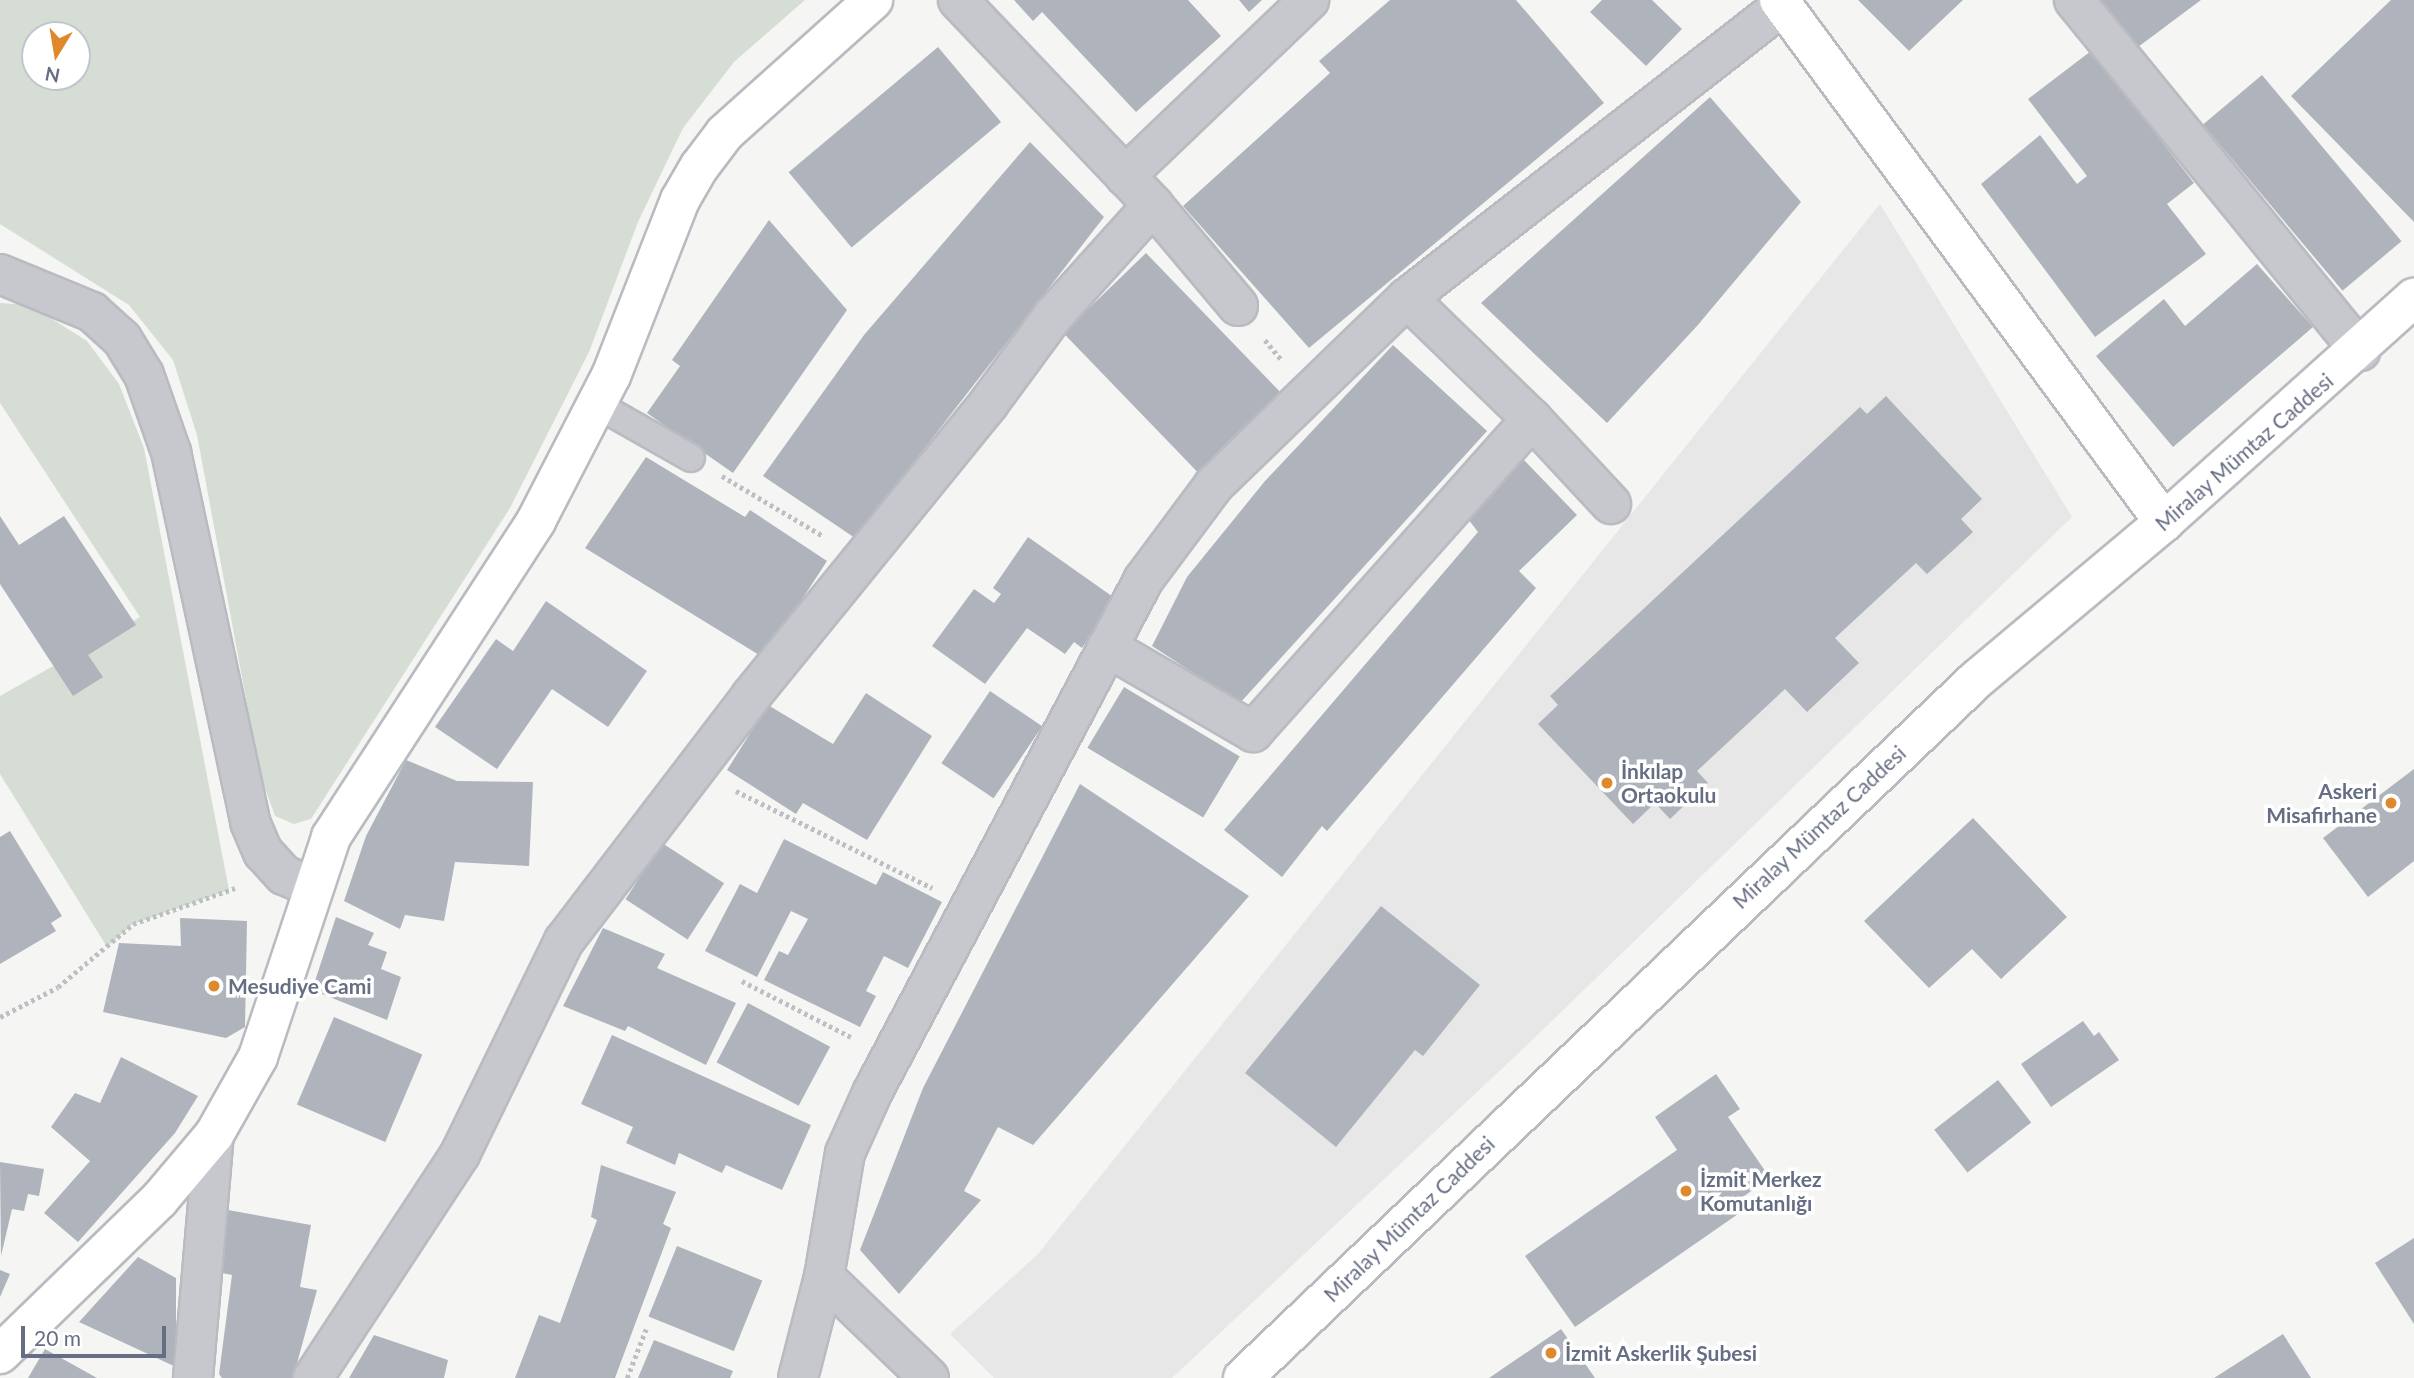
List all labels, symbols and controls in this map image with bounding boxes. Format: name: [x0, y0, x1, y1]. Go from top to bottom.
north arrow: [21, 21, 91, 91]
text: N: [43, 62, 62, 88]
street label: Miralay Mümtaz Caddesi: [2150, 368, 2338, 536]
street label: Miralay Mümtaz Caddesi: [1727, 740, 1911, 914]
place label: İnkılap Ortaokulu: [1621, 758, 1716, 808]
marker: İnkılap Ortaokulu: [1599, 775, 1615, 791]
place label: Askeri Misafirhane: [2266, 778, 2377, 828]
marker: Askeri Misafirhane: [2383, 795, 2399, 811]
place label: Mesudiye Cami: [228, 973, 372, 999]
marker: Mesudiye Cami: [206, 978, 222, 994]
street label: Miralay Mümtaz Caddesi: [1318, 1131, 1500, 1307]
place label: İzmit Merkez Komutanlığı: [1700, 1166, 1822, 1216]
marker: İzmit Merkez Komutanlığı: [1678, 1183, 1694, 1199]
scale bar: [24, 1312, 170, 1356]
text: 20 m: [34, 1325, 81, 1350]
place label: İzmit Askerlik Şubesi: [1565, 1340, 1758, 1366]
marker: İzmit Askerlik Şubesi: [1543, 1345, 1559, 1361]

